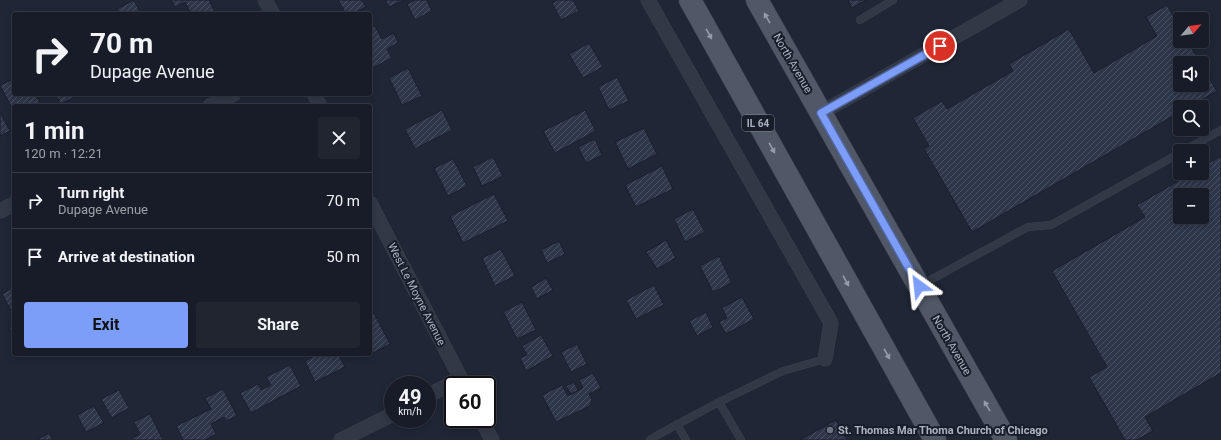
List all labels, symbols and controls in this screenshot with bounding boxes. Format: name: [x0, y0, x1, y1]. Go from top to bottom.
north arrow: [1173, 12, 1209, 48]
map controls: [1173, 12, 1209, 224]
one-way arrow: [764, 13, 771, 24]
text: 70 m: [90, 27, 153, 60]
icon: right: [24, 28, 76, 80]
one-way arrow: [705, 28, 712, 40]
pin: [923, 29, 957, 63]
street label: North Avenue: [770, 31, 815, 95]
icon: arrive: [929, 35, 951, 57]
button: sound: [1173, 56, 1209, 92]
text: Dupage Avenue: [90, 61, 215, 82]
button: search: [1173, 100, 1209, 136]
road number: IL 64: [742, 115, 774, 131]
text: 1 min: [24, 117, 84, 145]
button: close: [318, 117, 360, 159]
one-way arrow: [769, 142, 775, 153]
button: +: [1173, 144, 1209, 180]
text: 120 m · 12:21: [24, 146, 103, 161]
text: Turn right: [58, 184, 124, 202]
button: −: [1173, 188, 1209, 224]
icon: right: [24, 190, 46, 212]
text: 70 m: [326, 192, 360, 210]
text: Dupage Avenue: [58, 202, 148, 217]
street label: West Le Moyne Avenue: [385, 241, 448, 348]
icon: arrive: [24, 246, 46, 268]
text: Arrive at destination: [58, 248, 195, 266]
text: 50 m: [326, 248, 360, 266]
position arrow: [898, 265, 940, 307]
one-way arrow: [843, 275, 850, 286]
button: Exit: [24, 302, 188, 348]
button: Share: [196, 302, 360, 348]
street label: North Avenue: [929, 313, 974, 377]
one-way arrow: [884, 348, 891, 360]
speed limit sign: 60: [444, 376, 496, 428]
text: 49: [399, 385, 421, 409]
one-way arrow: [983, 400, 990, 412]
text: km/h: [398, 406, 422, 417]
place label: St. Thomas Mar Thoma Church of Chicago: [838, 424, 1048, 437]
marker: St. Thomas Mar Thoma Church of Chicago: [825, 425, 835, 435]

